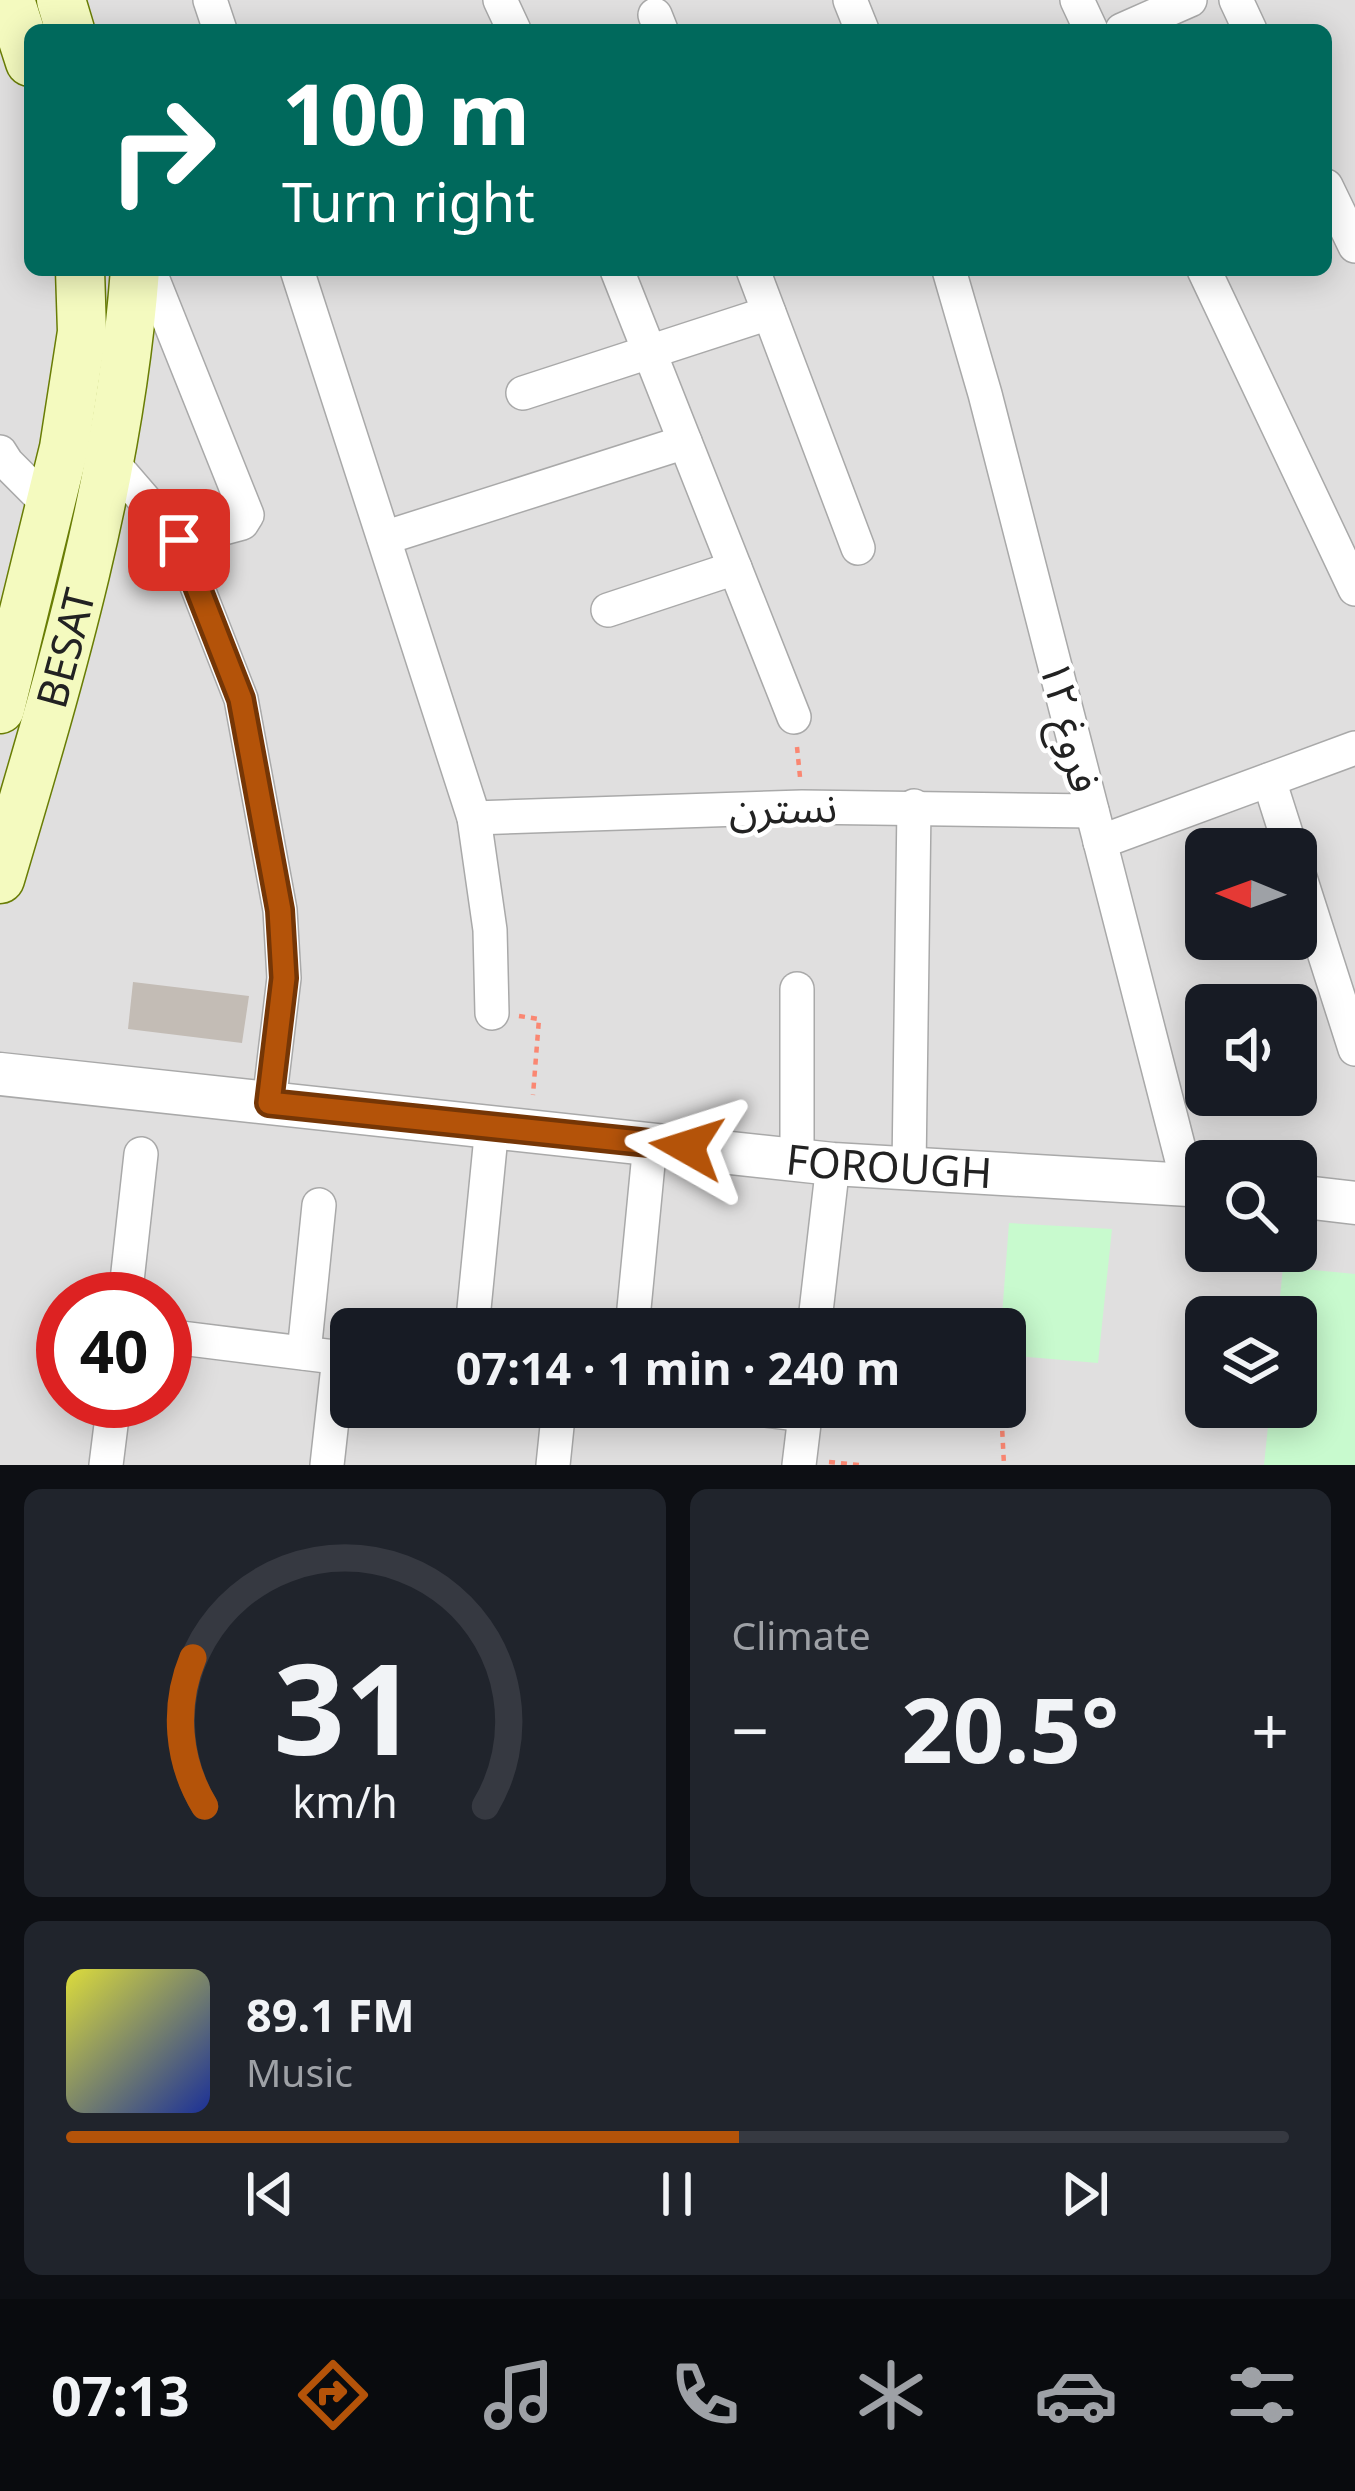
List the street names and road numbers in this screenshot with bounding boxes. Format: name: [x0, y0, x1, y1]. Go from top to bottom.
street label: BESAT: [21, 582, 107, 714]
street label: فروغ ۱۲: [1023, 654, 1115, 799]
street label: نسترن: [728, 777, 838, 836]
street label: FOROUGH: [784, 1129, 994, 1200]

